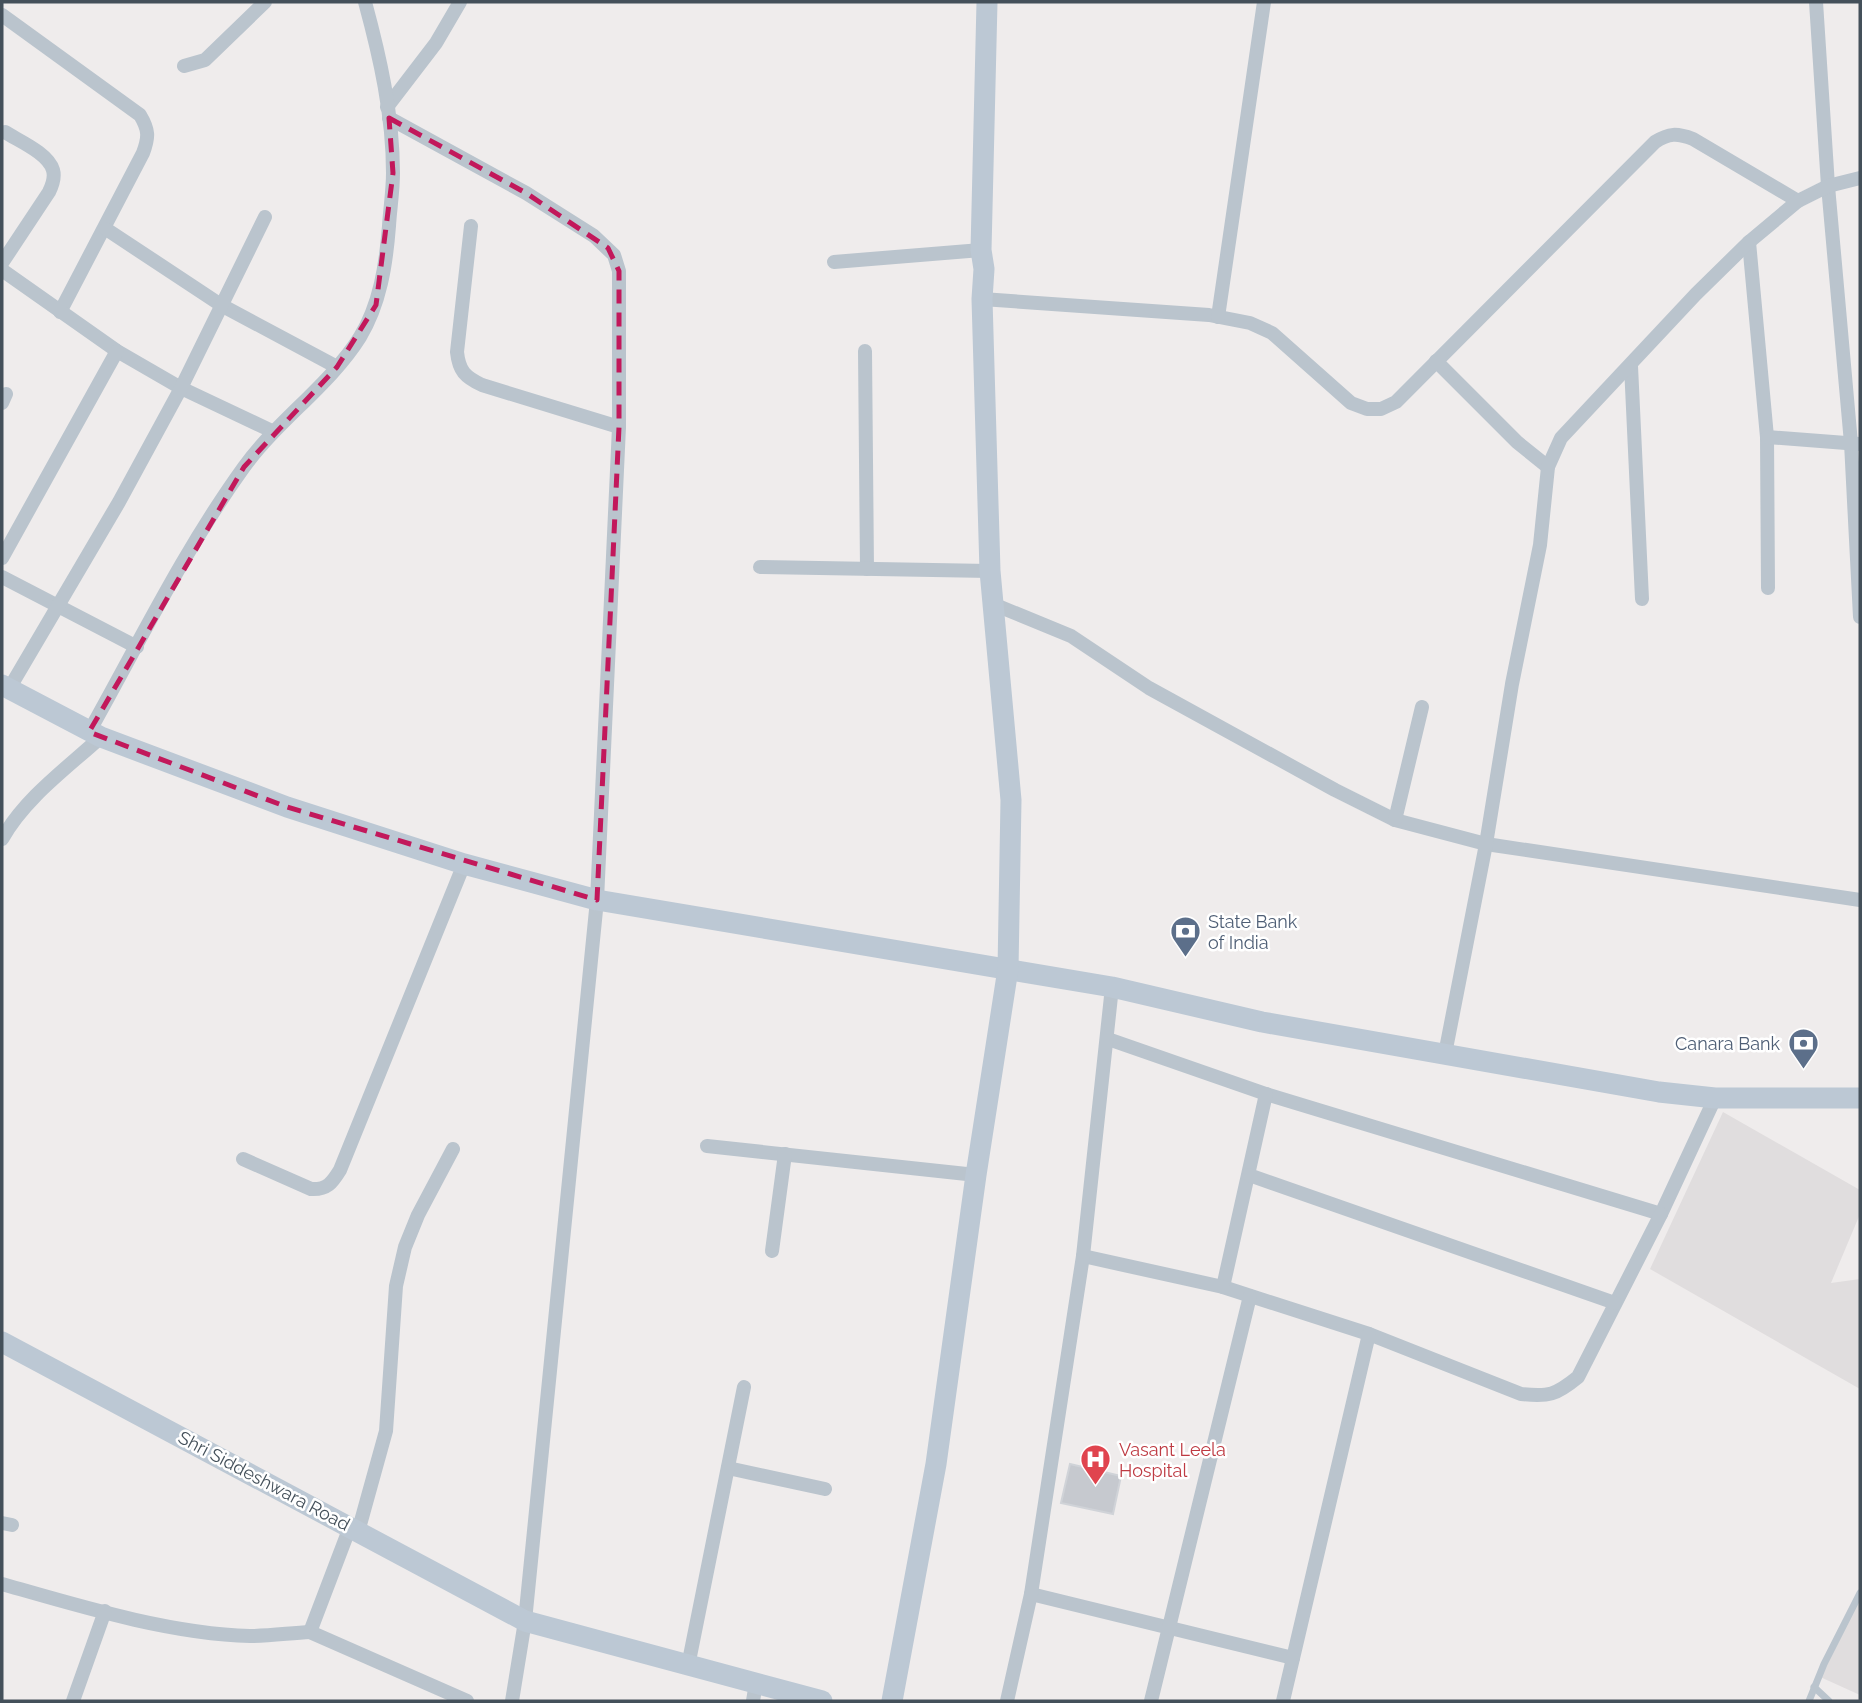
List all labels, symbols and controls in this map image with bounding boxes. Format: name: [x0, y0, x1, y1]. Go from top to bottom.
place label: State Bank of India: [1208, 911, 1298, 953]
bank icon: State Bank of India: [1168, 915, 1202, 959]
bank icon: Canara Bank: [1786, 1027, 1820, 1071]
place label: Canara Bank: [1675, 1033, 1780, 1054]
street label: Shri Siddeshwara Road: [175, 1426, 354, 1535]
place label: Vasant Leela Hospital: [1119, 1439, 1226, 1481]
hospital icon: Vasant Leela Hospital: [1079, 1443, 1113, 1487]

